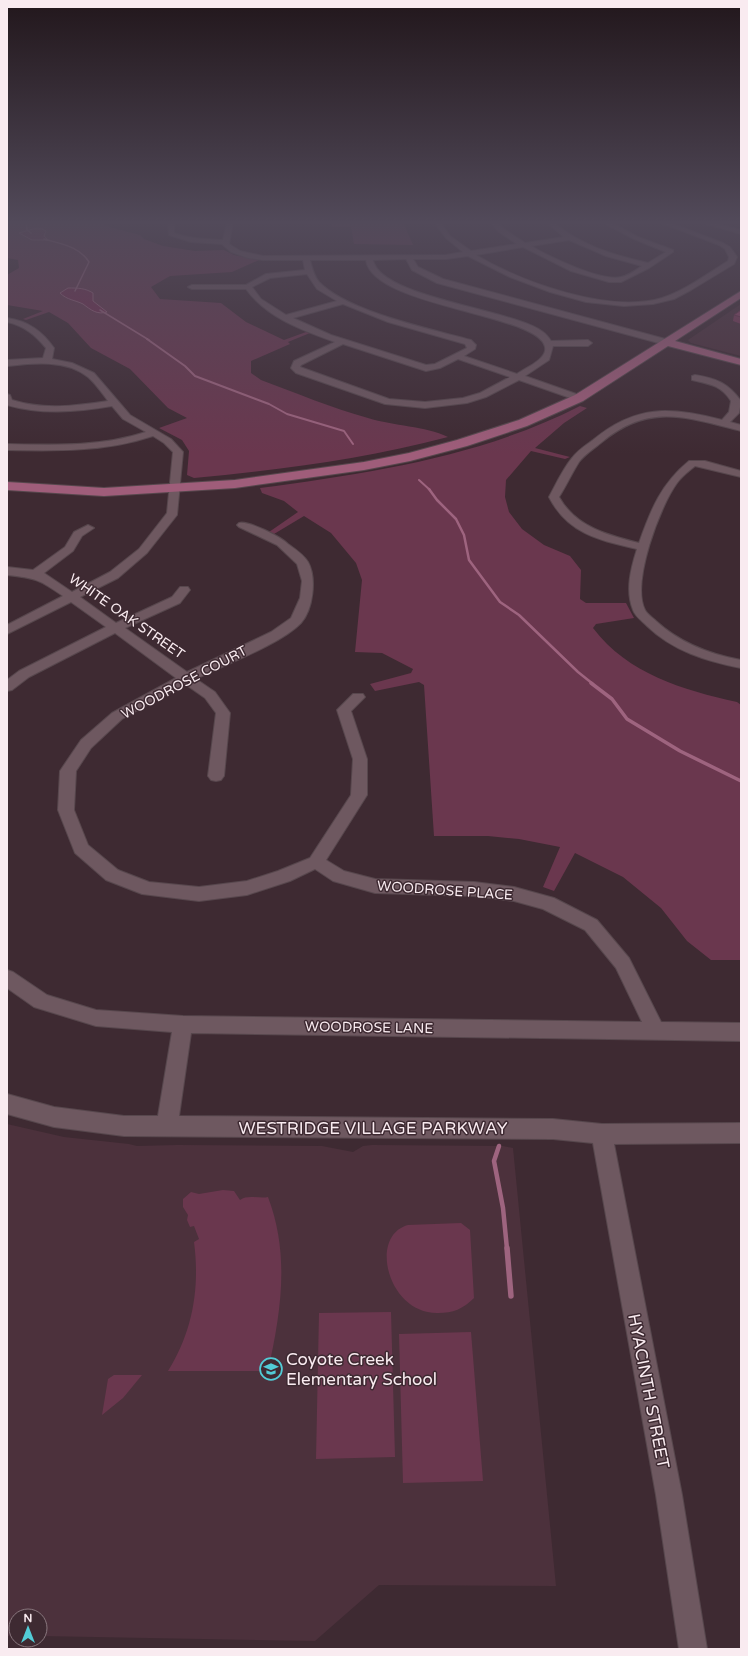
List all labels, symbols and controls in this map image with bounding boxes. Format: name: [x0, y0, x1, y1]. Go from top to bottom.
street label: WHITE OAK STREET: [66, 570, 188, 663]
street label: WOODROSE COURT: [118, 642, 250, 723]
street label: WOODROSE PLACE: [377, 877, 513, 904]
street label: WOODROSE LANE: [305, 1018, 433, 1037]
street label: WESTRIDGE VILLAGE PARKWAY: [238, 1118, 508, 1139]
street label: HYACINTH STREET: [623, 1312, 674, 1471]
place label: Coyote Creek Elementary School: [286, 1349, 437, 1390]
school or university icon: Coyote Creek Elementary School: [258, 1356, 284, 1382]
north arrow: [8, 1608, 48, 1648]
text: N: [24, 1612, 32, 1625]

